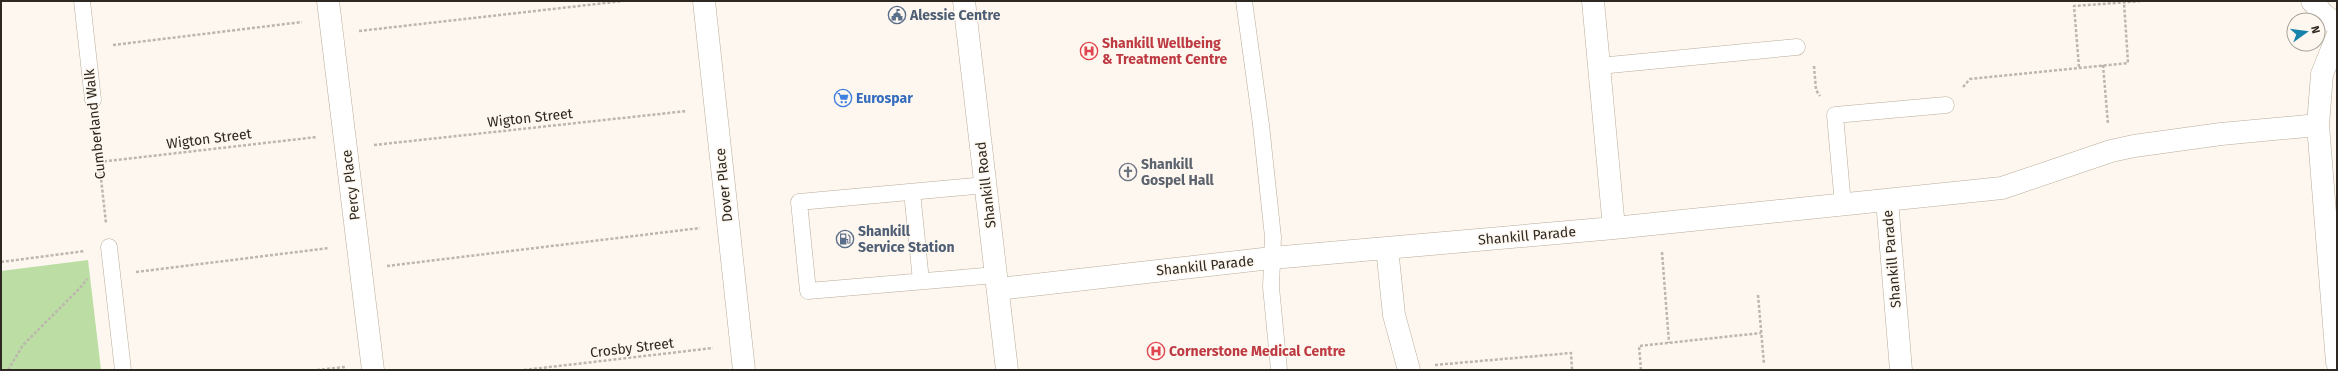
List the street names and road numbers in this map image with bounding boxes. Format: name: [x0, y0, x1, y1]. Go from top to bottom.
street label: Cumberland Walk: [81, 67, 109, 180]
street label: Wigton Street: [486, 105, 574, 131]
street label: Wigton Street: [165, 125, 254, 153]
street label: Shankill Road: [972, 141, 1000, 229]
street label: Dover Place: [712, 147, 736, 223]
street label: Percy Place: [338, 149, 364, 221]
street label: Shankill Parade: [1879, 209, 1905, 309]
street label: Shankill Parade: [1477, 223, 1577, 249]
street label: Shankill Parade: [1155, 252, 1255, 280]
street label: Crosby Street: [589, 334, 676, 362]

